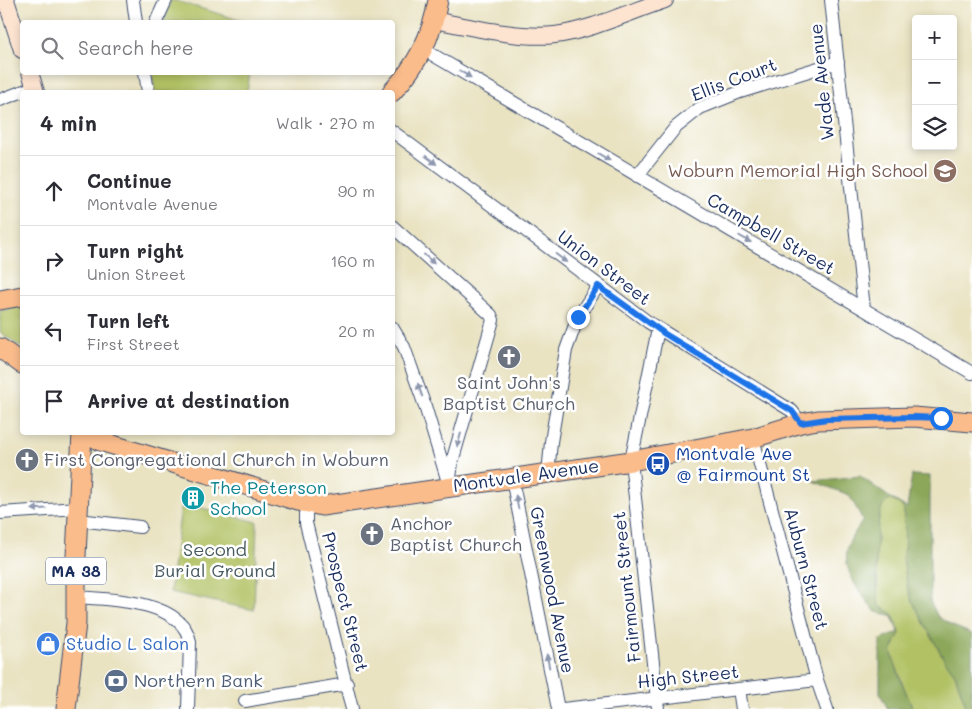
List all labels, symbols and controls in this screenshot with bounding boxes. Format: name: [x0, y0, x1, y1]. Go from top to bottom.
map controls: [912, 15, 957, 150]
button: +: [912, 15, 957, 60]
search box: [20, 20, 395, 75]
street label: Wade Avenue: [803, 22, 839, 142]
icon: search: [38, 34, 66, 62]
text: Search here: [78, 35, 194, 60]
street label: Ellis Court: [687, 52, 780, 106]
button: −: [912, 60, 957, 105]
one-way arrow: [458, 70, 471, 79]
button: layers: [912, 105, 957, 150]
text: 4 min: [40, 109, 97, 136]
text: Walk · 270 m: [276, 112, 375, 133]
one-way arrow: [598, 152, 611, 161]
one-way arrow: [424, 155, 438, 165]
place label: Woburn Memorial High School: [667, 158, 928, 182]
school or university icon: Woburn Memorial High School: [932, 158, 958, 184]
text: Continue: [87, 168, 172, 193]
icon: ahead: [40, 177, 68, 205]
text: 90 m: [338, 180, 375, 201]
street label: Campbell Street: [703, 187, 840, 280]
text: Montvale Avenue: [87, 193, 218, 214]
street label: Union Street: [553, 224, 656, 310]
one-way arrow: [737, 235, 752, 243]
text: Turn right: [87, 238, 184, 263]
icon: right: [40, 247, 68, 275]
text: 160 m: [330, 250, 375, 271]
one-way arrow: [554, 252, 567, 263]
one-way arrow: [422, 253, 434, 265]
text: Union Street: [87, 263, 186, 284]
route end: [567, 306, 590, 329]
text: Turn left: [87, 308, 170, 333]
icon: left: [40, 317, 68, 345]
text: 20 m: [338, 320, 375, 341]
text: First Street: [87, 333, 180, 354]
church icon: Saint John's Baptist Church: [496, 344, 522, 370]
place label: Saint John's Baptist Church: [443, 370, 575, 415]
one-way arrow: [415, 383, 423, 398]
icon: arrive: [40, 387, 68, 415]
text: Arrive at destination: [87, 388, 290, 413]
route start: [930, 407, 953, 430]
one-way arrow: [454, 433, 462, 448]
place label: Montvale Ave @ Fairmount St: [676, 441, 810, 486]
church icon: First Congregational Church in Woburn: [14, 447, 40, 473]
place label: First Congregational Church in Woburn: [44, 447, 389, 471]
bus stop icon: Montvale Ave @ Fairmount St: [645, 451, 671, 477]
street label: Montvale Avenue: [451, 453, 600, 497]
place label: The Peterson School: [210, 475, 327, 520]
building icon: The Peterson School: [180, 485, 206, 511]
one-way arrow: [512, 493, 520, 509]
street label: Greenwood Avenue: [525, 504, 581, 675]
street label: Auburn Street: [779, 505, 835, 633]
one-way arrow: [31, 506, 47, 514]
street label: Fairmount Street: [606, 510, 646, 664]
place label: Anchor Baptist Church: [390, 511, 522, 556]
church icon: Anchor Baptist Church: [359, 521, 385, 547]
street label: Prospect Street: [317, 529, 375, 674]
park label: Second Burial Ground: [154, 537, 276, 582]
road number: MA 38: [46, 558, 106, 584]
shop icon: Studio L Salon: [35, 631, 61, 657]
place label: Studio L Salon: [66, 631, 189, 655]
one-way arrow: [544, 653, 552, 669]
street label: High Street: [636, 659, 740, 693]
bank icon: Northern Bank: [103, 668, 129, 694]
place label: Northern Bank: [134, 668, 263, 692]

